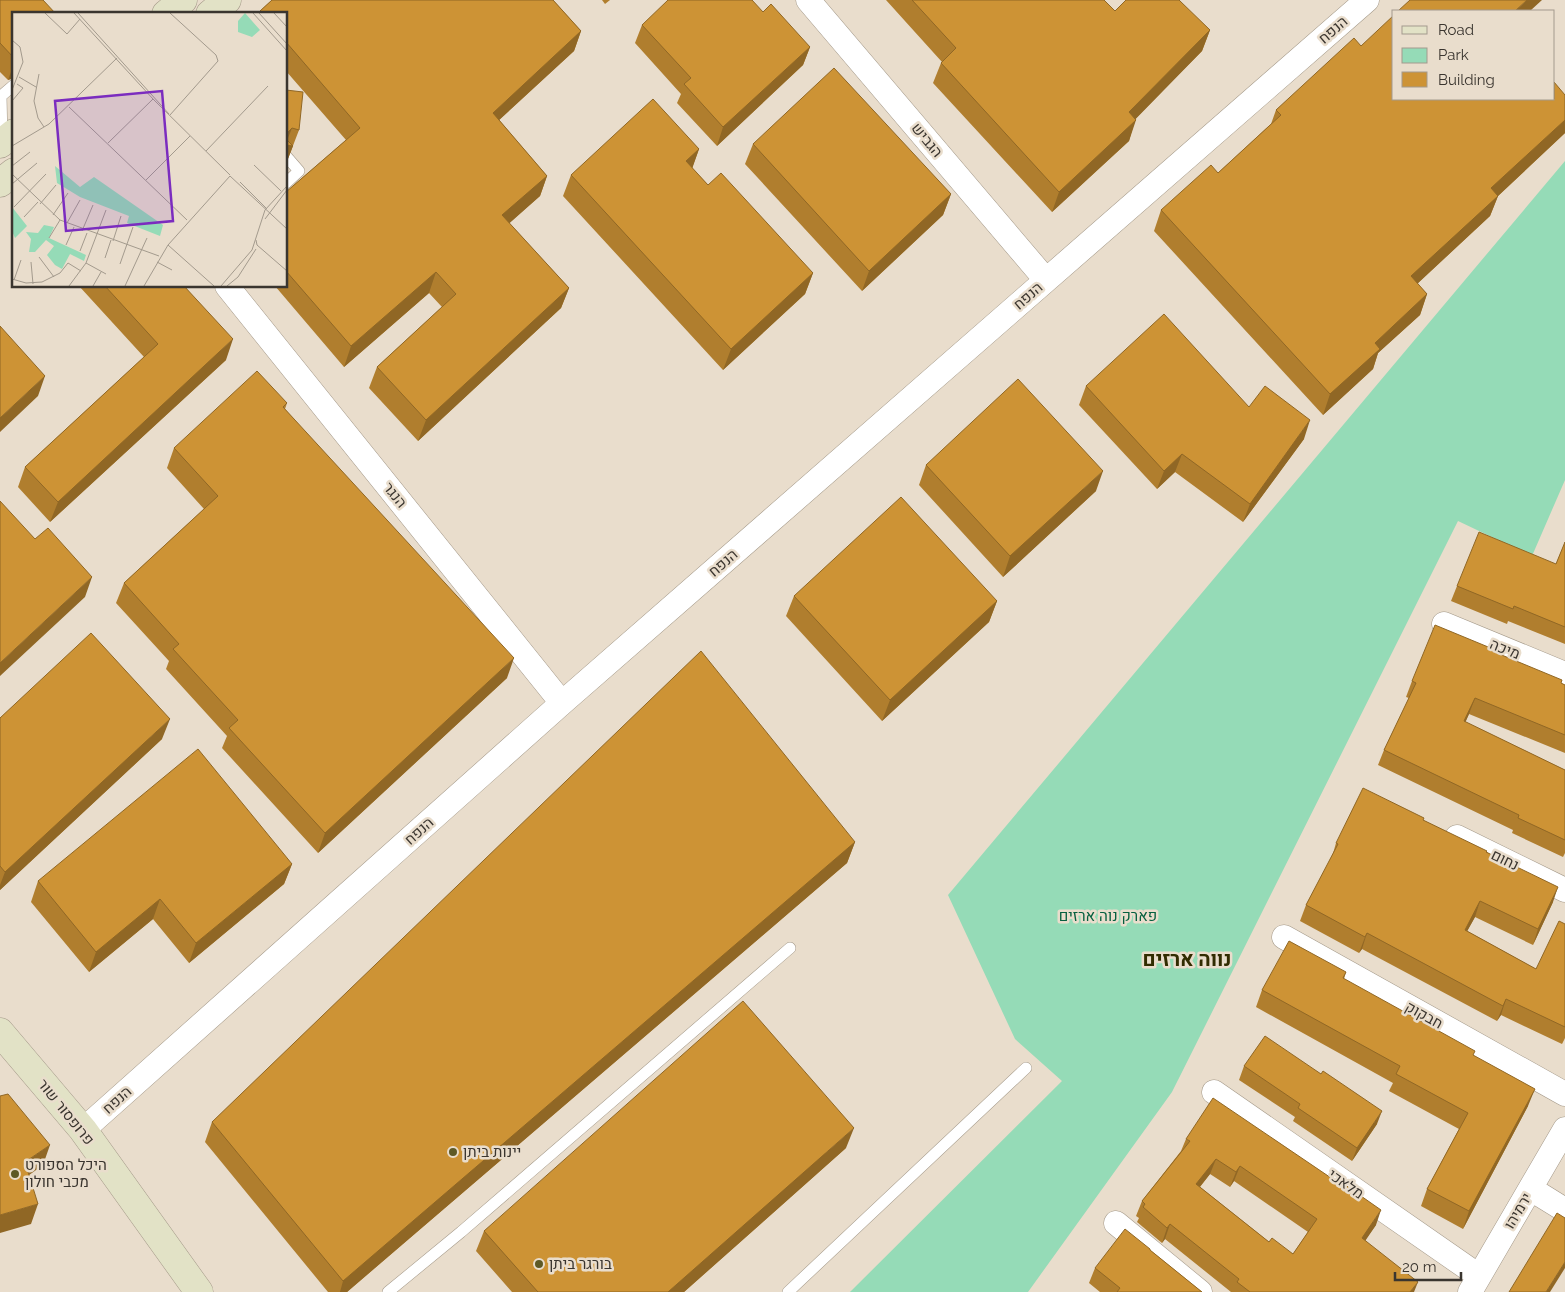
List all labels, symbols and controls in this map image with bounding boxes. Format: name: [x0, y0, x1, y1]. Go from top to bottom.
legend: [1392, 10, 1555, 100]
inset map: [12, 12, 288, 288]
street label: הנפח: [1315, 12, 1351, 48]
text: Road: [1438, 21, 1474, 39]
text: Park: [1438, 46, 1469, 64]
text: Building: [1438, 71, 1495, 89]
street label: הגביש: [908, 119, 946, 161]
street label: הנפח: [1010, 278, 1046, 314]
street label: הנגר: [379, 479, 411, 511]
street label: הנפח: [705, 545, 741, 581]
street label: מיכה: [1487, 635, 1523, 663]
street label: הנפח: [401, 813, 437, 849]
street label: נחום: [1488, 846, 1522, 874]
park label: פארק נוה ארזים: [1059, 907, 1157, 925]
district label: נווה ארזים: [1143, 947, 1231, 971]
street label: חבקוק: [1402, 997, 1446, 1033]
street label: פרופסור שור: [34, 1075, 98, 1149]
street label: הנפח: [99, 1082, 135, 1118]
place label: יינות ביתן: [463, 1143, 521, 1161]
marker: יינות ביתן: [447, 1146, 459, 1158]
place label: היכל הספורט מכבי חולון: [25, 1156, 107, 1191]
street label: מלאכי: [1325, 1165, 1367, 1203]
marker: היכל הספורט מכבי חולון: [9, 1168, 21, 1180]
street label: ירמיהו: [1500, 1190, 1536, 1232]
scale bar: [1395, 1250, 1461, 1282]
place label: בורגר ביתן: [549, 1255, 612, 1273]
marker: בורגר ביתן: [533, 1258, 545, 1270]
text: 20 m: [1402, 1258, 1437, 1276]

